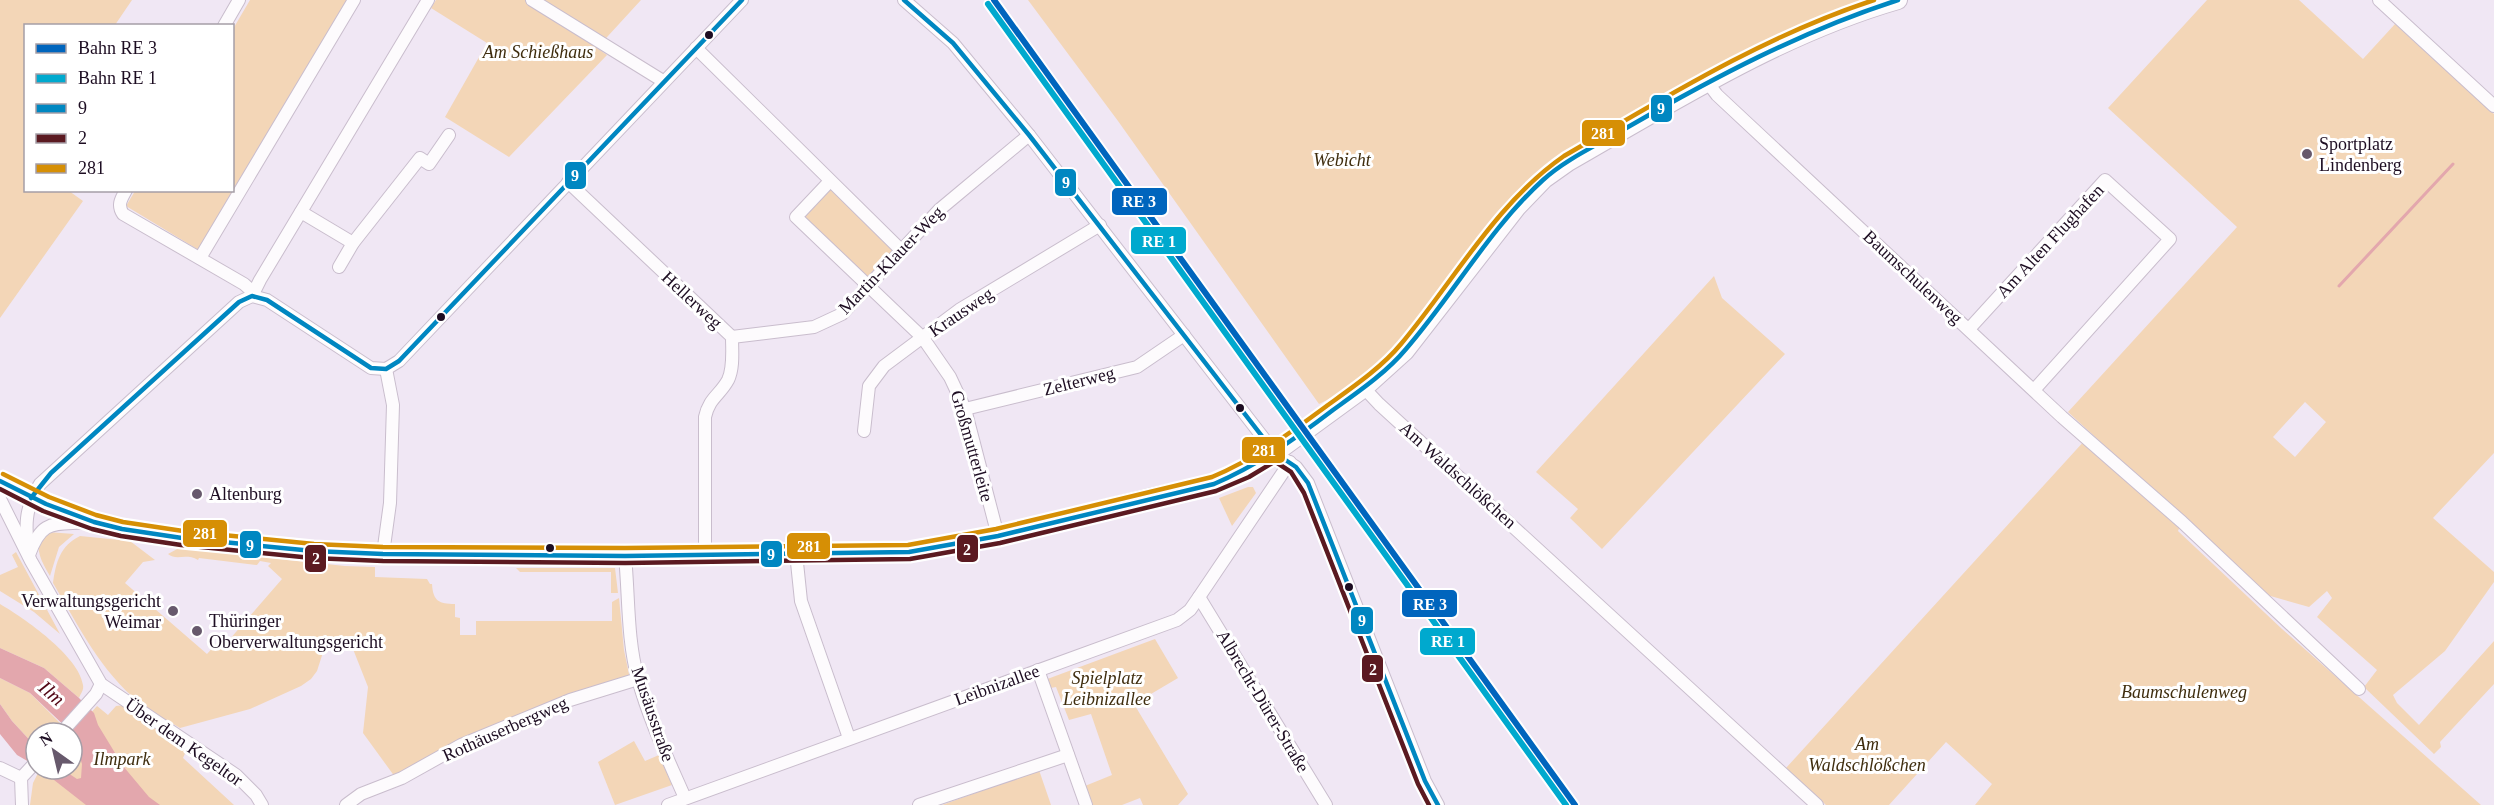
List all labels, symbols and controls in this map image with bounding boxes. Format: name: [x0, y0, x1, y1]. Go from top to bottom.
legend: [24, 24, 234, 192]
unlabelled marker: [703, 29, 715, 41]
text: Bahn RE 3: [78, 38, 157, 58]
park label: Am Schießhaus: [482, 42, 593, 62]
text: Bahn RE 1: [78, 68, 157, 88]
line badge: 9: [1650, 94, 1673, 123]
text: 9: [78, 98, 87, 118]
text: 9: [1657, 100, 1665, 117]
line badge: 281: [1581, 119, 1626, 147]
text: 281: [1591, 125, 1615, 142]
text: 2: [78, 128, 87, 148]
place label: Sportplatz Lindenberg: [2319, 134, 2402, 175]
marker: Sportplatz Lindenberg: [2300, 147, 2314, 161]
park label: Webicht: [1313, 150, 1372, 170]
text: 281: [78, 158, 105, 178]
line badge: 9: [564, 161, 587, 190]
text: 9: [571, 167, 579, 184]
line badge: 9: [1054, 168, 1077, 197]
text: 9: [1062, 174, 1070, 191]
street label: Am Alten Flughafen: [1992, 180, 2108, 302]
line badge: RE 3: [1111, 187, 1168, 216]
text: RE 3: [1122, 193, 1156, 210]
street label: Martin-Klauer-Weg: [834, 202, 948, 318]
line badge: RE 1: [1130, 226, 1187, 255]
street label: Baumschulenweg: [1859, 226, 1967, 328]
text: RE 1: [1142, 233, 1176, 250]
street label: Hellerweg: [658, 267, 726, 333]
street label: Krausweg: [925, 283, 997, 341]
unlabelled marker: [435, 311, 447, 323]
street label: Zelterweg: [1041, 362, 1117, 400]
street label: Großmutterleite: [947, 388, 997, 504]
unlabelled marker: [1234, 402, 1246, 414]
street label: Am Waldschlößchen: [1396, 417, 1520, 533]
line badge: 281: [1241, 436, 1286, 464]
text: 281: [1252, 442, 1276, 459]
place label: Altenburg: [209, 484, 282, 504]
marker: Altenburg: [190, 487, 204, 501]
line badge: 281: [182, 519, 228, 548]
text: 281: [193, 525, 217, 542]
line badge: 9: [239, 530, 262, 559]
line badge: 281: [786, 532, 831, 560]
line badge: 2: [956, 534, 979, 563]
text: 9: [246, 537, 254, 554]
text: 281: [797, 538, 821, 555]
line badge: 9: [760, 540, 783, 568]
text: 2: [963, 541, 971, 558]
unlabelled marker: [544, 542, 556, 554]
line badge: 2: [304, 544, 327, 573]
text: 9: [767, 546, 775, 563]
text: 2: [312, 550, 320, 567]
unlabelled marker: [1343, 581, 1355, 593]
line badge: RE 3: [1401, 589, 1458, 618]
place label: Verwaltungsgericht Weimar: [21, 591, 161, 632]
text: RE 3: [1413, 596, 1447, 613]
marker: Verwaltungsgericht Weimar: [166, 604, 180, 618]
line badge: 9: [1350, 606, 1374, 635]
place label: Thüringer Oberverwaltungsgericht: [209, 611, 383, 652]
text: 9: [1358, 612, 1366, 629]
marker: Thüringer Oberverwaltungsgericht: [190, 624, 204, 638]
street label: Albrecht-Dürer-Straße: [1213, 626, 1313, 776]
line badge: RE 1: [1419, 627, 1476, 656]
text: RE 1: [1431, 633, 1465, 650]
line badge: 2: [1361, 654, 1384, 683]
street label: Leibnizallee: [952, 660, 1042, 710]
text: 2: [1369, 661, 1377, 678]
street label: Musäusstraße: [627, 664, 679, 764]
park label: Spielplatz Leibnizallee: [1062, 668, 1151, 709]
water label: Ilm: [34, 675, 69, 710]
park label: Baumschulenweg: [2121, 682, 2247, 702]
street label: Rothäuserbergweg: [439, 692, 571, 766]
street label: Über dem Kegeltor: [121, 694, 247, 790]
north arrow: [24, 721, 84, 781]
text: N: [36, 728, 56, 749]
park label: Am Waldschlößchen: [1808, 734, 1926, 775]
park label: Ilmpark: [93, 749, 151, 769]

